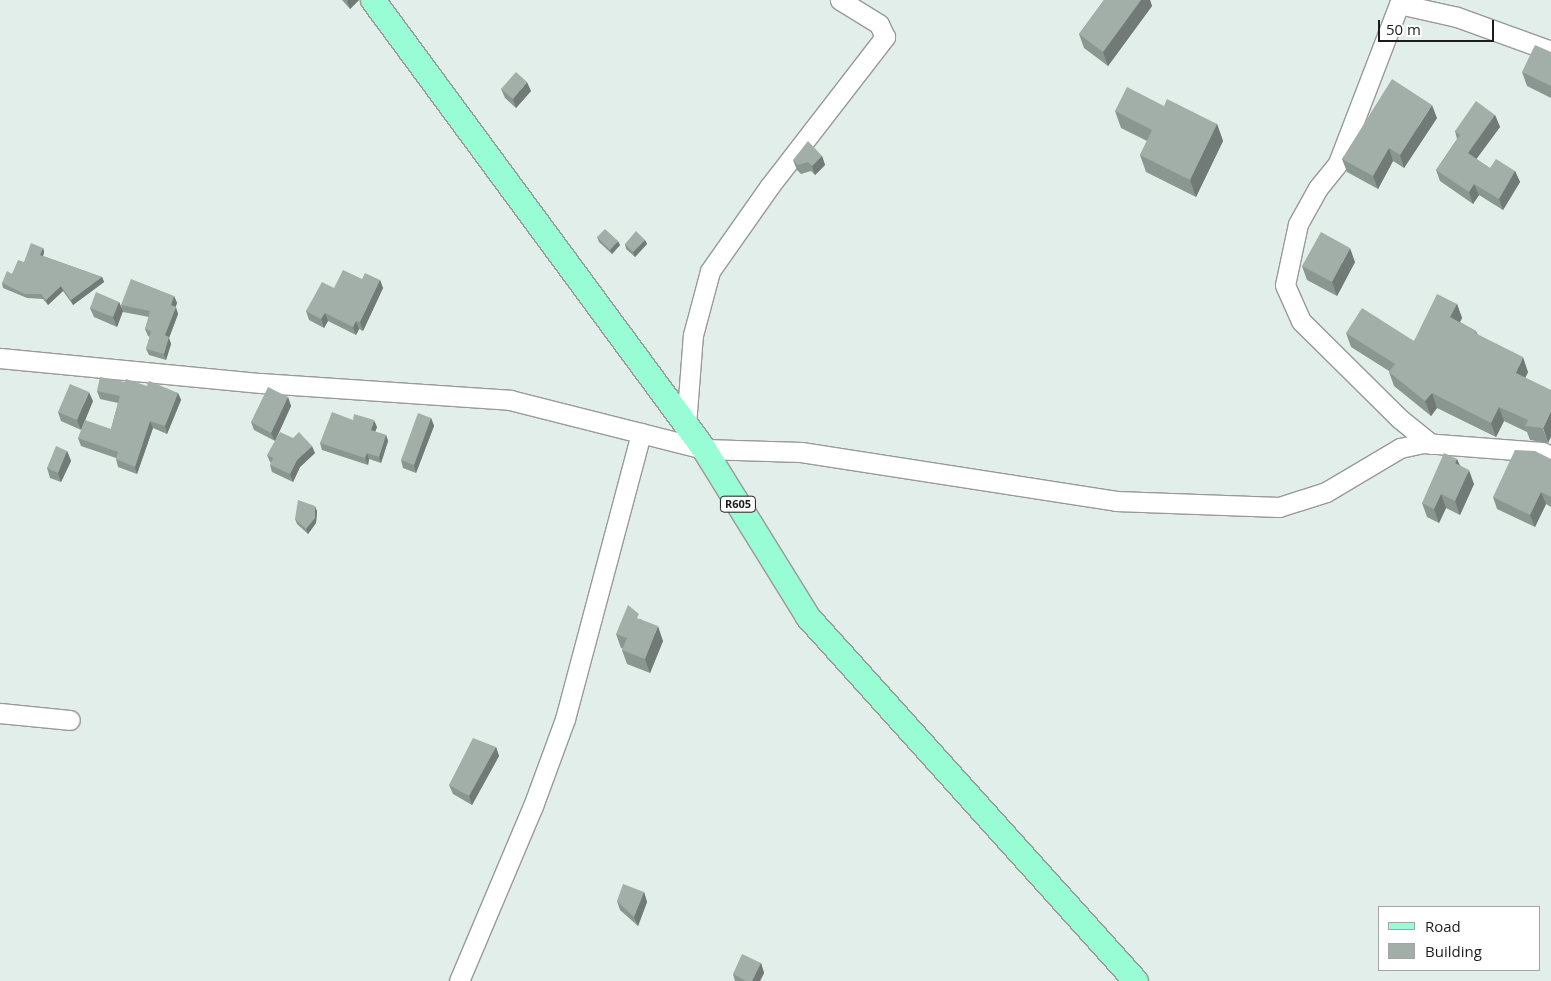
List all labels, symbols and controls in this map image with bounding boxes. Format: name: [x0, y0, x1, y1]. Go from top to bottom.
scale bar: [1381, 10, 1497, 42]
text: 50 m: [1386, 19, 1421, 39]
road number: R605: [719, 496, 757, 512]
legend: [1378, 906, 1541, 971]
text: Road: [1425, 916, 1461, 936]
text: Building: [1425, 941, 1482, 961]

